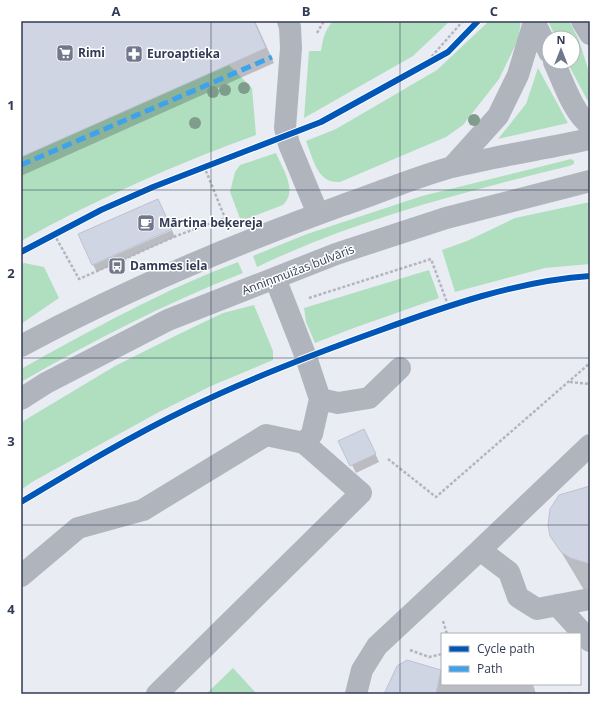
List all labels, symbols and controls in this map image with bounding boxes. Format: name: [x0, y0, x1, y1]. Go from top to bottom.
text: A: [112, 2, 121, 20]
text: B: [302, 2, 311, 20]
text: C: [490, 2, 498, 20]
north arrow: [541, 30, 581, 70]
text: N: [557, 32, 565, 47]
supermarket icon: Rimi: [55, 43, 75, 63]
place label: Rimi: [78, 44, 105, 61]
pharmacy icon: Euroaptieka: [124, 44, 144, 64]
place label: Euroaptieka: [147, 45, 220, 62]
text: 1: [7, 96, 15, 114]
cafe icon: Mārtiņa beķereja: [136, 213, 156, 233]
place label: Mārtiņa beķereja: [159, 214, 263, 231]
street label: Anniņmuižas bulvāris: [239, 240, 357, 299]
bus stop icon: Dammes iela: [107, 256, 127, 276]
place label: Dammes iela: [130, 257, 208, 274]
text: 2: [7, 264, 15, 282]
text: 3: [7, 432, 15, 450]
text: 4: [7, 600, 15, 618]
legend: [441, 633, 581, 685]
text: Cycle path: [477, 640, 535, 657]
text: Path: [477, 660, 503, 677]

